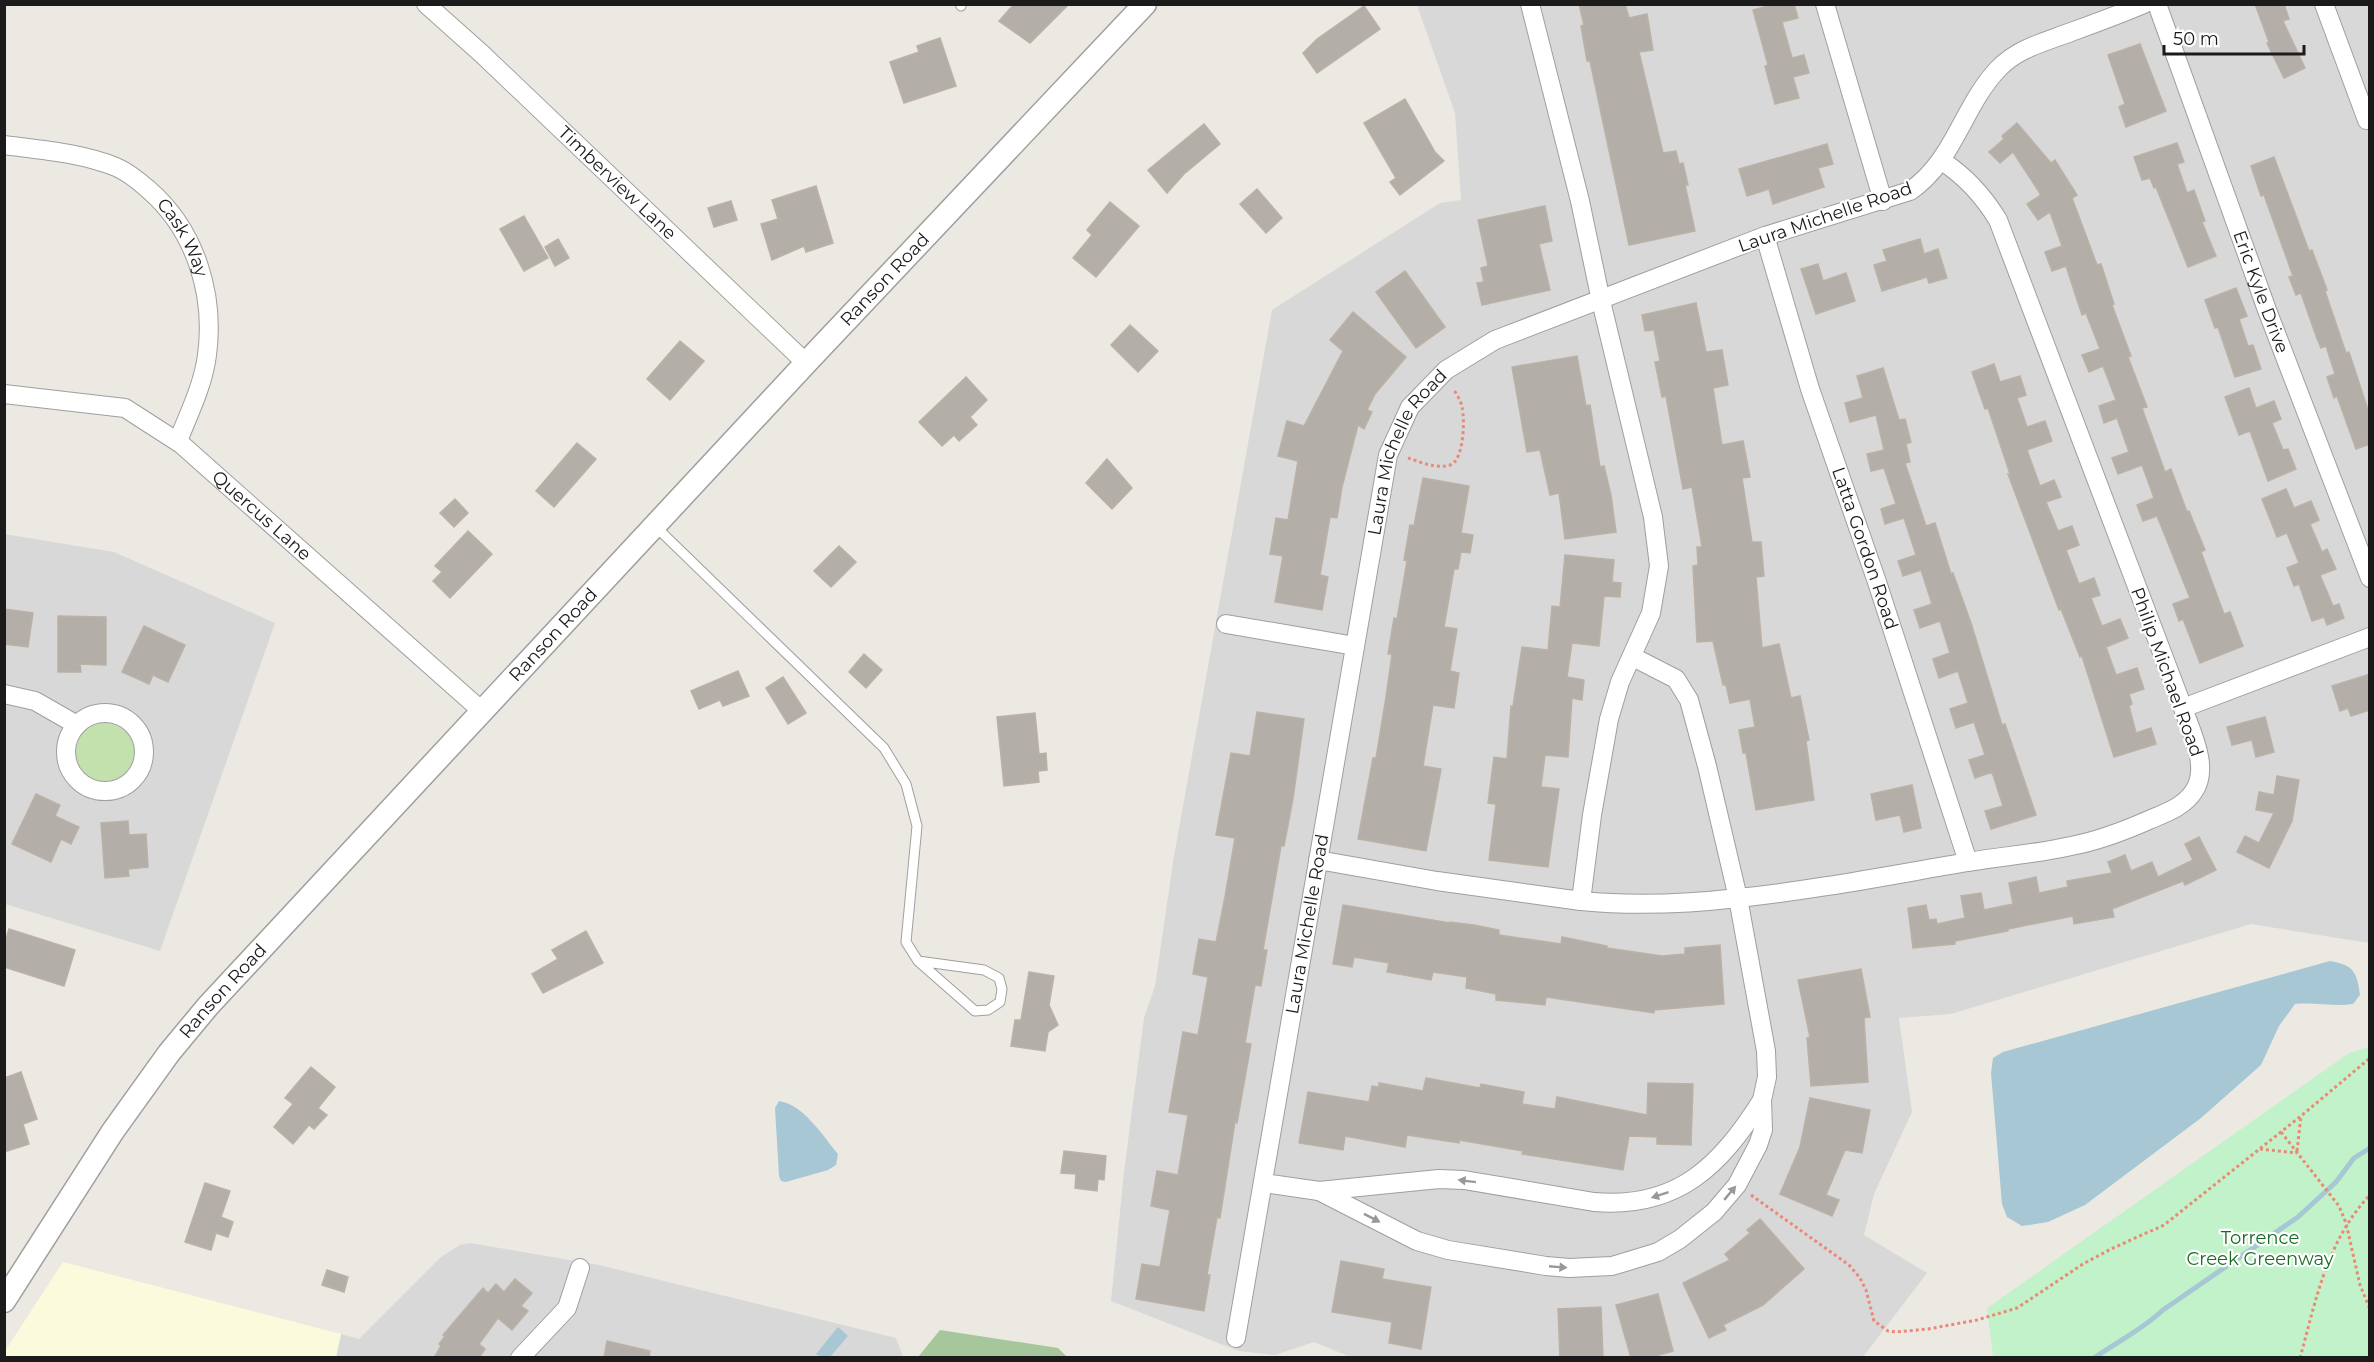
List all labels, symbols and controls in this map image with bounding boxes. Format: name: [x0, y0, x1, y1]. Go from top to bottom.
scale bar: [2164, 18, 2304, 56]
text: 50 m: [2173, 28, 2219, 50]
street label: Timberview Lane: [554, 122, 681, 245]
street label: Laura Michelle Road: [1735, 177, 1915, 257]
street label: Cask Way: [152, 194, 213, 279]
street label: Ranson Road: [836, 228, 934, 331]
street label: Eric Kyle Drive: [2228, 228, 2294, 356]
street label: Laura Michelle Road: [1363, 365, 1452, 537]
street label: Latta Gordon Road: [1827, 464, 1903, 632]
street label: Quercus Lane: [207, 466, 316, 565]
street label: Ranson Road: [504, 583, 602, 686]
street label: Philip Michael Road: [2126, 584, 2208, 760]
street label: Laura Michelle Road: [1281, 832, 1334, 1016]
street label: Ranson Road: [175, 939, 271, 1043]
one-way arrow: [1458, 1177, 1477, 1186]
one-way arrow: [1723, 1186, 1735, 1201]
one-way arrow: [1651, 1191, 1669, 1200]
one-way arrow: [1363, 1213, 1380, 1222]
park label: Torrence Creek Greenway: [2186, 1227, 2334, 1270]
one-way arrow: [1549, 1262, 1568, 1272]

